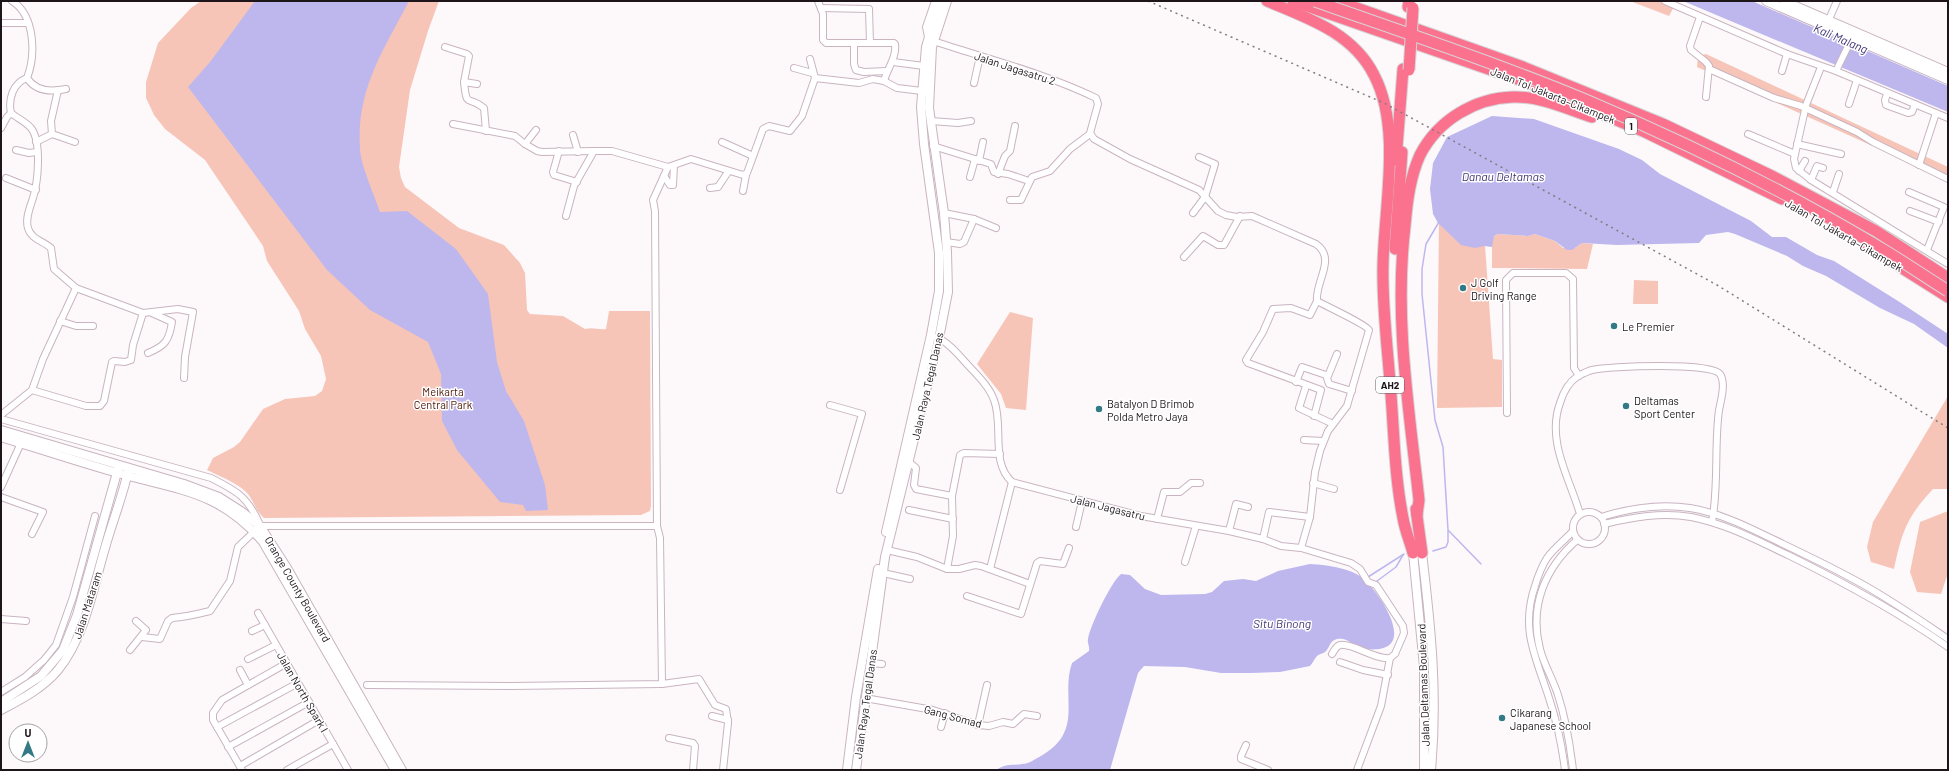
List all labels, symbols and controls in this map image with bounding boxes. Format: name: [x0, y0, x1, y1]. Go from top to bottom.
water label: Kali Malang: [1812, 20, 1870, 56]
street label: Jalan Jagasatru 2: [973, 49, 1057, 87]
street label: Jalan Tol Jakarta–Cikampek: [1489, 64, 1618, 126]
road number: 1: [1625, 118, 1637, 134]
water label: Danau Deltamas: [1462, 169, 1545, 183]
street label: Jalan Tol Jakarta–Cikampek: [1783, 196, 1905, 274]
place label: J Golf Driving Range: [1471, 276, 1537, 302]
marker: J Golf Driving Range: [1458, 283, 1468, 293]
place label: Le Premier: [1622, 320, 1674, 333]
marker: Le Premier: [1609, 321, 1619, 331]
street label: Jalan Raya Tegal Danas: [908, 331, 946, 441]
road number: AH2: [1376, 377, 1404, 393]
park label: Meikarta Central Park: [414, 385, 473, 411]
place label: Deltamas Sport Center: [1634, 394, 1695, 420]
place label: Batalyon D Brimob Polda Metro Jaya: [1107, 397, 1194, 423]
marker: Deltamas Sport Center: [1621, 401, 1631, 411]
marker: Batalyon D Brimob Polda Metro Jaya: [1094, 404, 1104, 414]
street label: Jalan Jagasatru: [1069, 491, 1147, 523]
street label: Orange County Boulevard: [262, 534, 334, 644]
street label: Jalan Mataram: [70, 570, 104, 640]
water label: Situ Binong: [1253, 616, 1311, 630]
street label: Jalan Deltamas Boulevard: [1414, 623, 1432, 747]
street label: Jalan North Spark I: [275, 649, 331, 735]
street label: Jalan Raya Tegal Danas: [851, 649, 879, 759]
street label: Gang Somad: [923, 702, 983, 730]
place label: Cikarang Japanese School: [1510, 706, 1591, 732]
marker: Cikarang Japanese School: [1497, 713, 1507, 723]
north arrow: [8, 723, 48, 763]
text: U: [25, 726, 32, 739]

